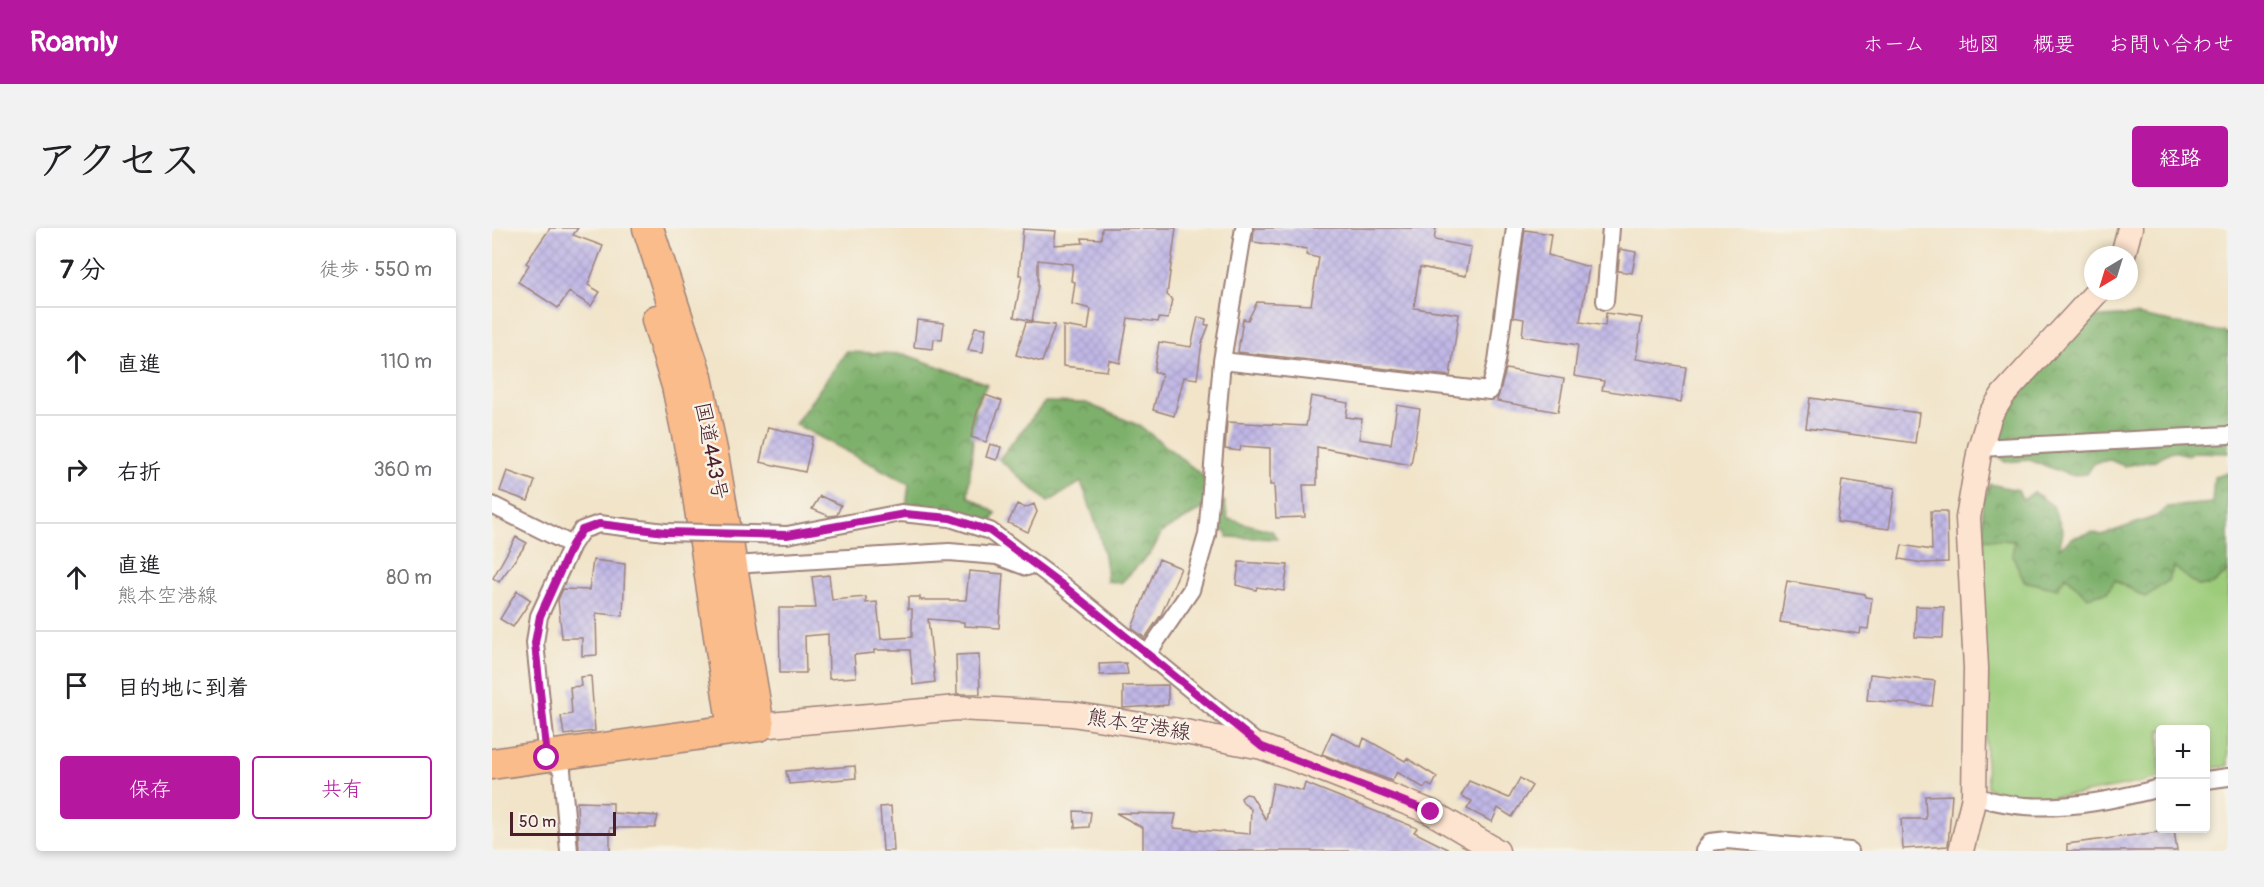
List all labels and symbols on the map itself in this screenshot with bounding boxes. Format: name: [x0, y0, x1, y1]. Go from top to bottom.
north arrow: [2084, 246, 2138, 300]
street label: 国道443号: [688, 400, 734, 502]
street label: 熊本空港線: [1085, 703, 1193, 747]
route start: [533, 744, 559, 770]
route end: [1417, 798, 1443, 824]
scale bar: [510, 809, 616, 836]

